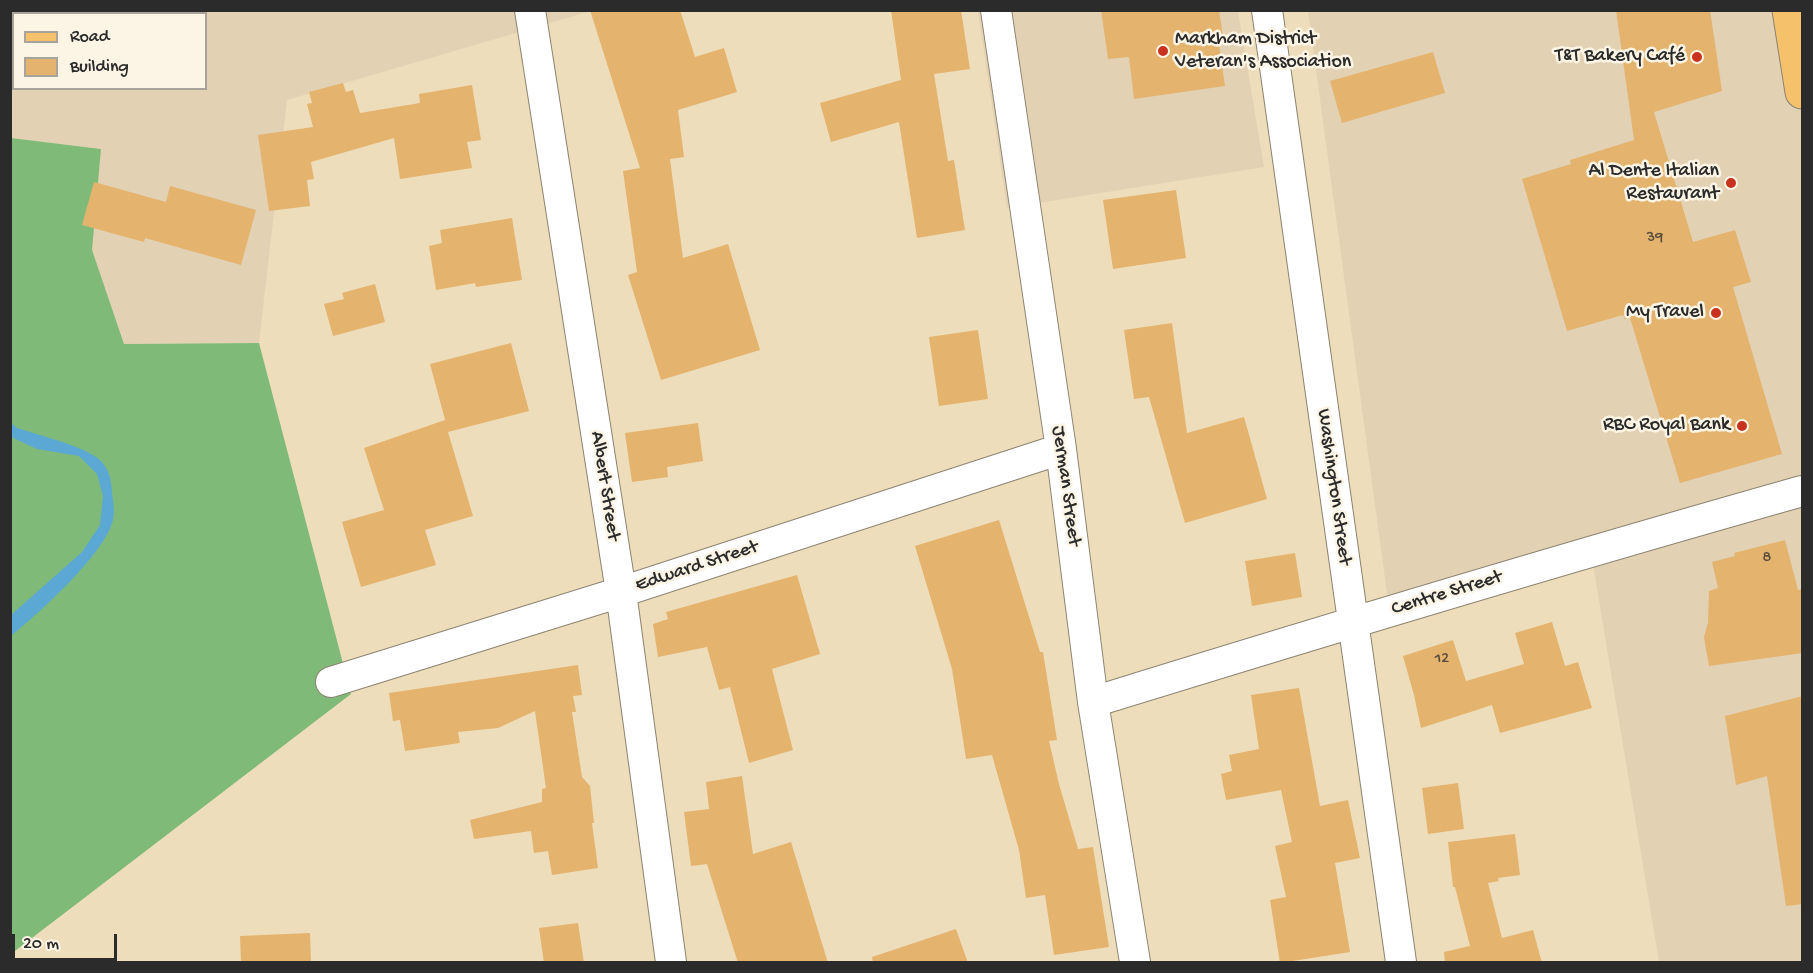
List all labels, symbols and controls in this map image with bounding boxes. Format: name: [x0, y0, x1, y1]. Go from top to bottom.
legend: [12, 12, 207, 90]
text: Road: [70, 27, 109, 48]
place label: Markham District Veteran's Association: [1175, 28, 1351, 75]
marker: Markham District Veteran's Association: [1156, 44, 1170, 58]
place label: T&T Bakery Café: [1555, 45, 1685, 69]
marker: T&T Bakery Café: [1690, 50, 1704, 64]
text: Building: [70, 57, 129, 78]
place label: Al Dente Italian Restaurant: [1589, 160, 1719, 207]
marker: Al Dente Italian Restaurant: [1724, 176, 1738, 190]
house number: 39: [1647, 229, 1663, 249]
place label: My Travel: [1626, 301, 1704, 325]
marker: My Travel: [1709, 306, 1723, 320]
street label: Washington Street: [1310, 407, 1356, 567]
place label: RBC Royal Bank: [1603, 414, 1730, 438]
marker: RBC Royal Bank: [1735, 419, 1749, 433]
street label: Jerman Street: [1045, 424, 1085, 548]
street label: Albert Street: [584, 430, 624, 542]
street label: Edward Street: [633, 536, 761, 598]
house number: 8: [1763, 549, 1771, 569]
street label: Centre Street: [1389, 566, 1505, 622]
house number: 12: [1435, 650, 1449, 670]
scale bar: [15, 922, 120, 960]
text: 20 m: [23, 934, 59, 955]

